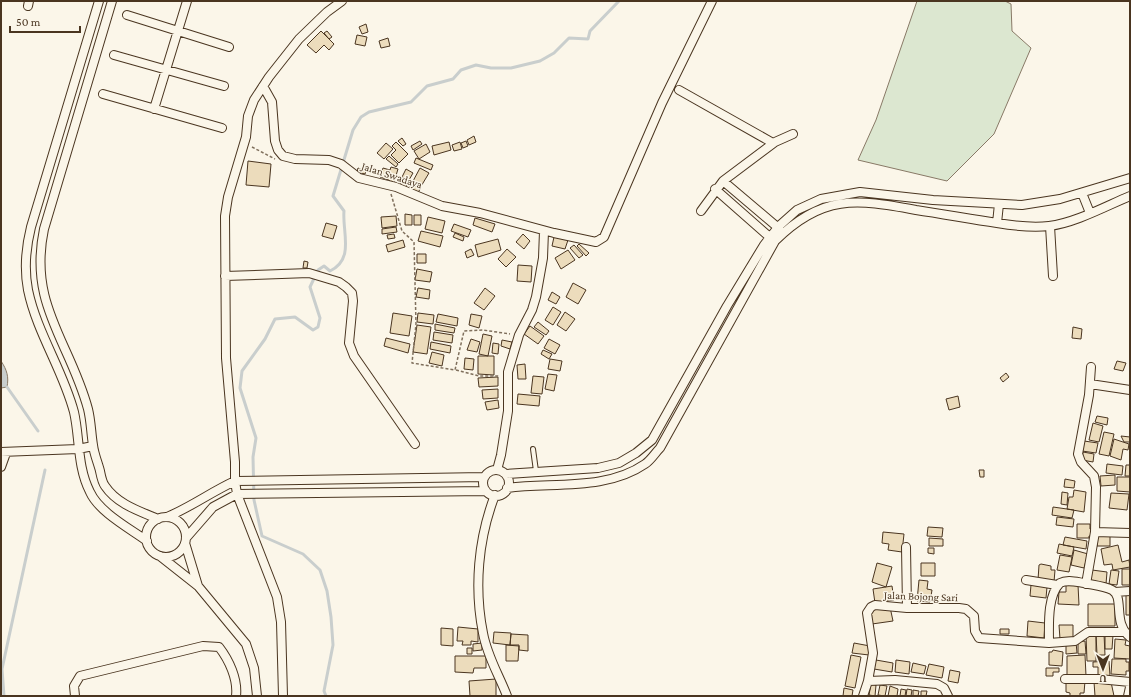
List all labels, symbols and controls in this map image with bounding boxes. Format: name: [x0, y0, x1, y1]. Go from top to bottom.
scale bar: [10, 8, 80, 34]
text: 50 m: [16, 15, 41, 29]
street label: Jalan Swadaya: [359, 159, 424, 191]
street label: Jalan Bojong Sari: [883, 589, 958, 604]
north arrow: [1083, 649, 1123, 689]
text: U: [1099, 673, 1107, 685]

